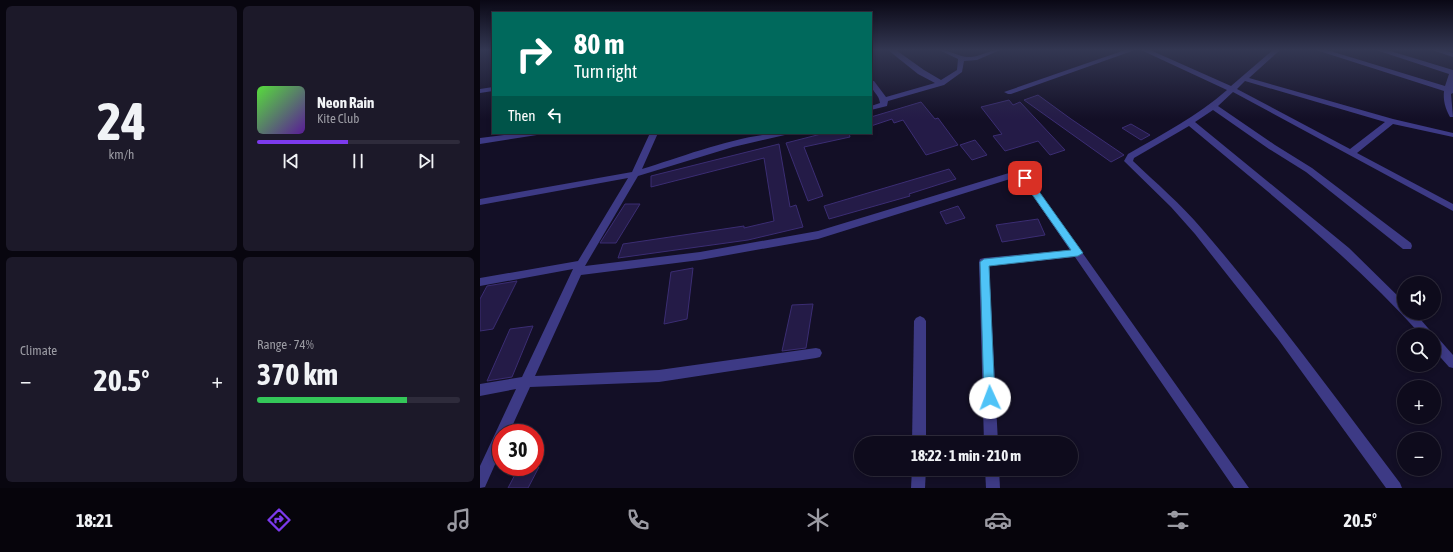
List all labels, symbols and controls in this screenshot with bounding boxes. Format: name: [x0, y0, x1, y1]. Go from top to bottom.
icon: right: [508, 28, 560, 80]
text: 80 m: [574, 28, 624, 60]
text: Turn right: [574, 61, 637, 82]
text: 24: [97, 91, 146, 151]
text: Neon Rain: [317, 94, 374, 111]
icon: left: [544, 104, 566, 126]
text: Then: [508, 107, 536, 124]
text: Kite Club: [317, 111, 359, 126]
text: km/h: [109, 147, 134, 162]
icon: previous: [280, 150, 302, 172]
icon: pause: [347, 150, 369, 172]
icon: next: [415, 150, 437, 172]
pin: [1008, 161, 1042, 195]
icon: arrive: [1014, 167, 1036, 189]
map controls: [1397, 276, 1441, 476]
button: sound: [1397, 276, 1441, 320]
button: search: [1397, 328, 1441, 372]
text: Range · 74%: [257, 337, 314, 352]
text: Climate: [20, 343, 57, 358]
text: 370 km: [257, 357, 338, 391]
text: 20.5°: [94, 363, 149, 397]
text: −: [20, 367, 31, 393]
text: +: [212, 367, 223, 393]
position arrow: [969, 377, 1011, 419]
button: +: [1397, 380, 1441, 424]
speed limit sign: 30: [492, 424, 544, 476]
button: −: [1397, 432, 1441, 476]
text: 18:22 · 1 min · 210 m: [911, 447, 1021, 464]
icon: directions: [265, 506, 293, 534]
icon: music: [445, 506, 473, 534]
icon: phone: [624, 506, 652, 534]
icon: climate: [804, 506, 832, 534]
icon: car: [984, 506, 1012, 534]
icon: filters: [1164, 506, 1192, 534]
text: 18:21: [76, 510, 113, 531]
text: 20.5°: [1344, 510, 1377, 531]

